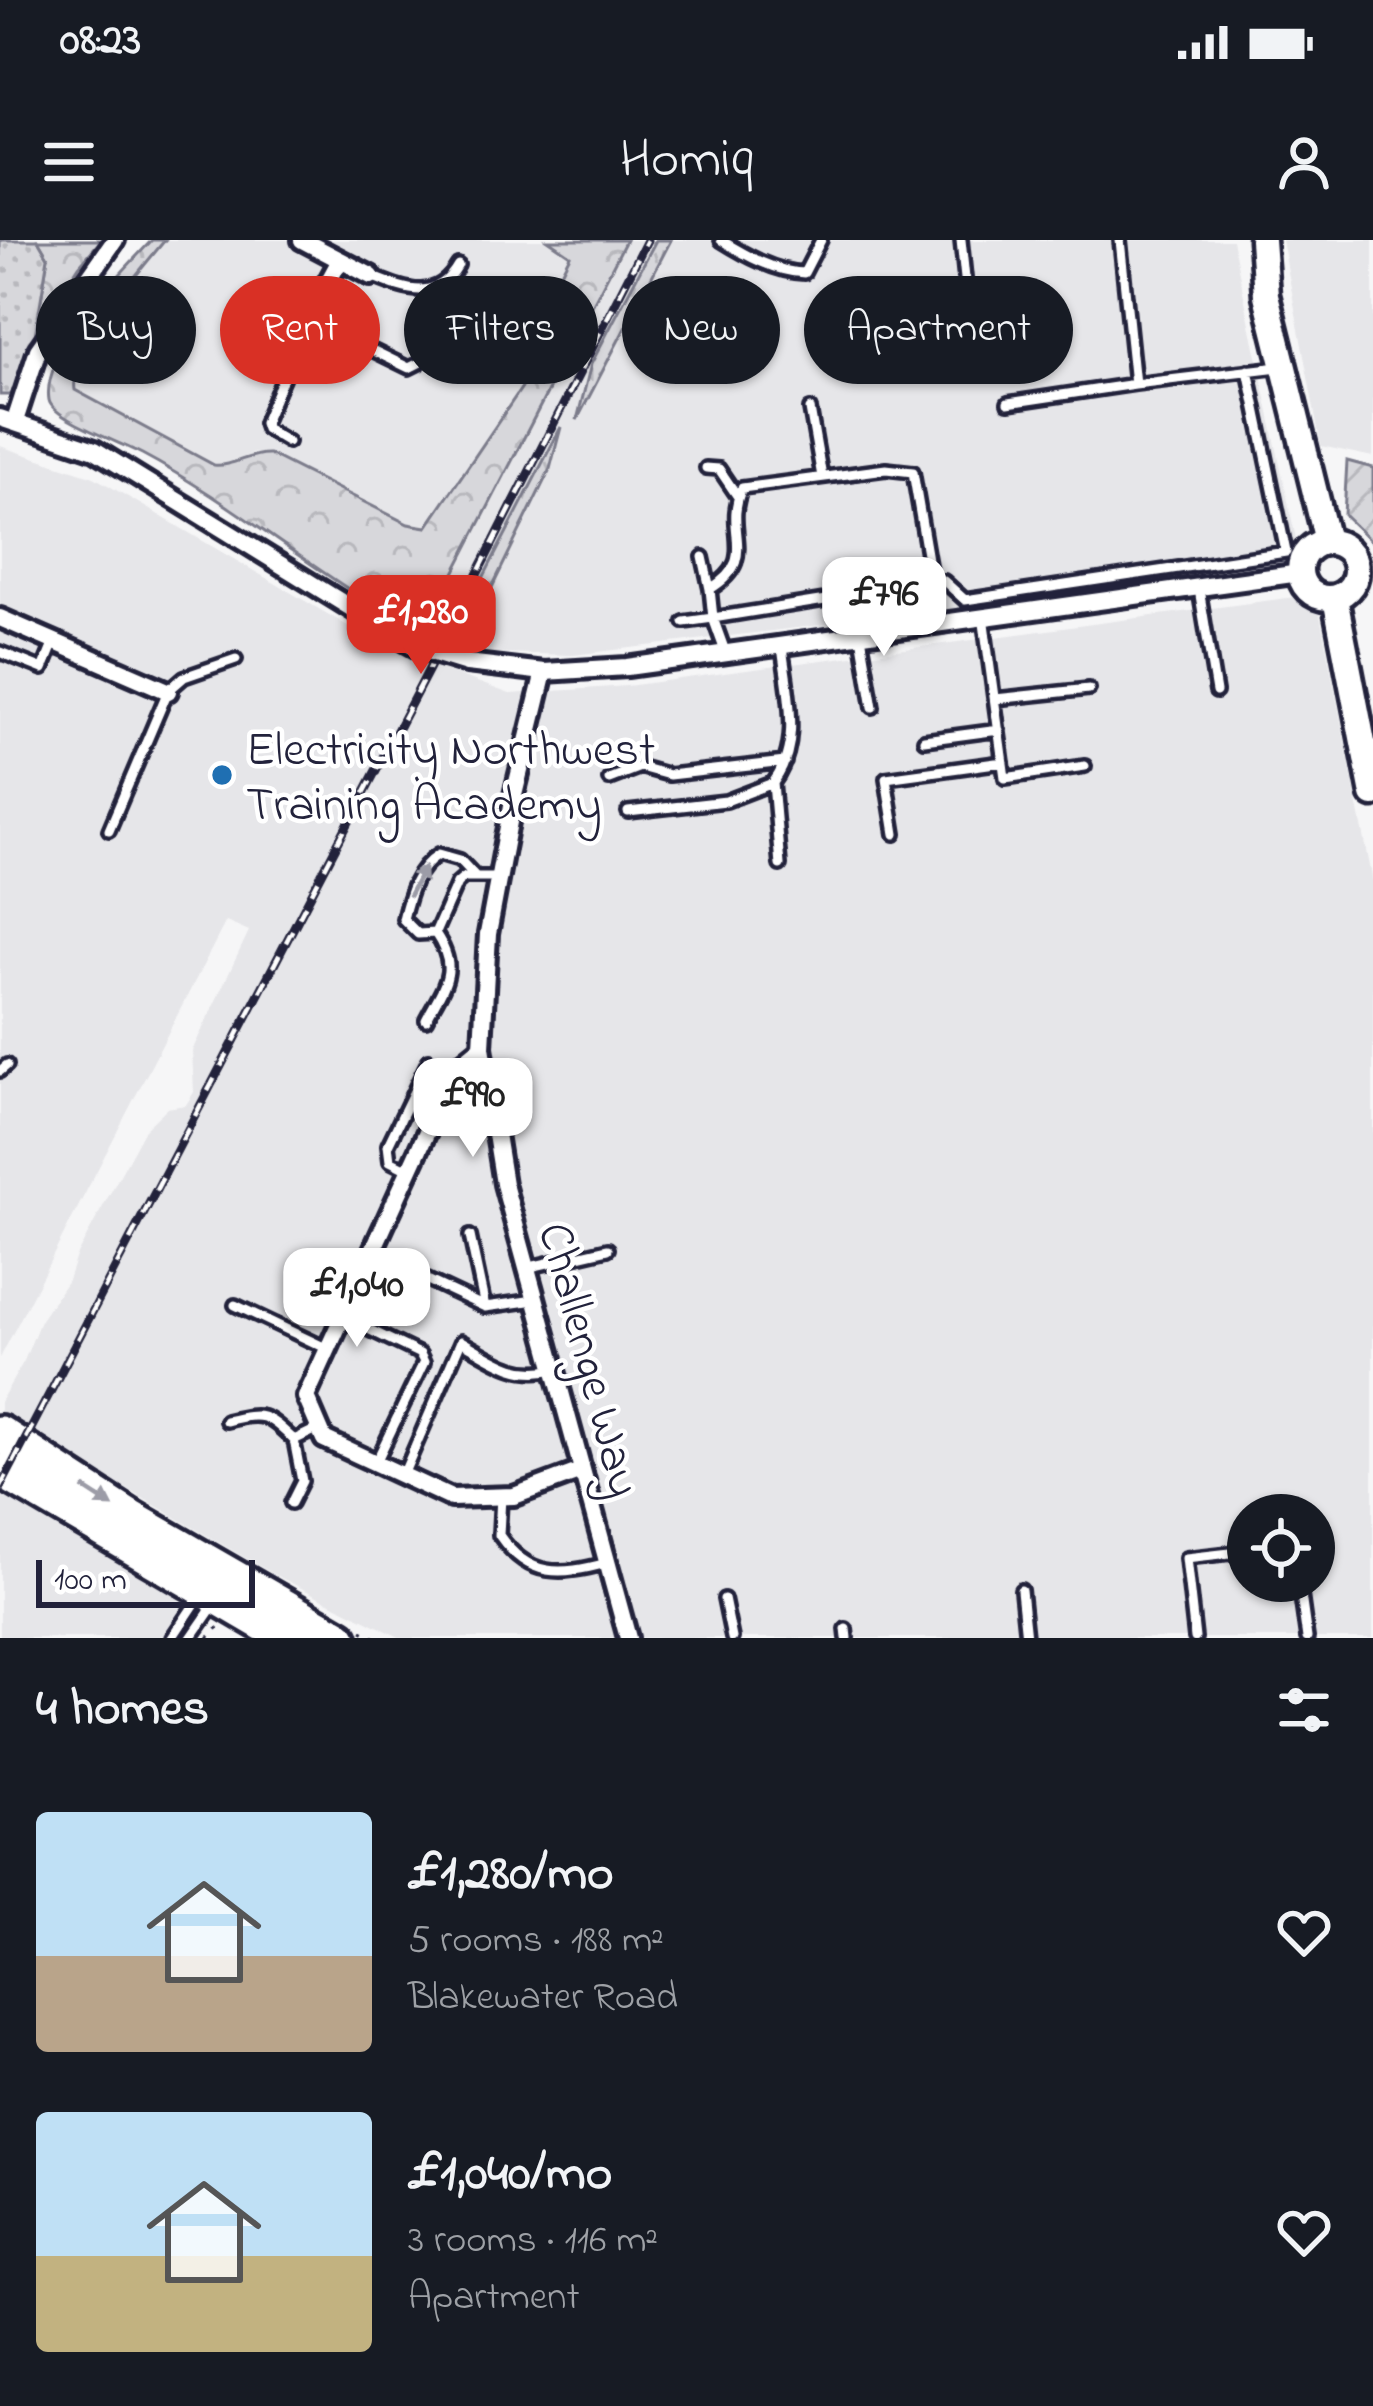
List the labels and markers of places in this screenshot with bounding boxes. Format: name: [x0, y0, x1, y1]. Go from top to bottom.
pin: £796: [813, 557, 955, 659]
pin: £1,280: [323, 575, 519, 677]
place label: Electricity Northwest Training Academy: [246, 717, 655, 843]
marker: Electricity Northwest Training Academy: [209, 762, 235, 788]
pin: £990: [402, 1058, 544, 1160]
pin: £1,040: [259, 1248, 455, 1350]

